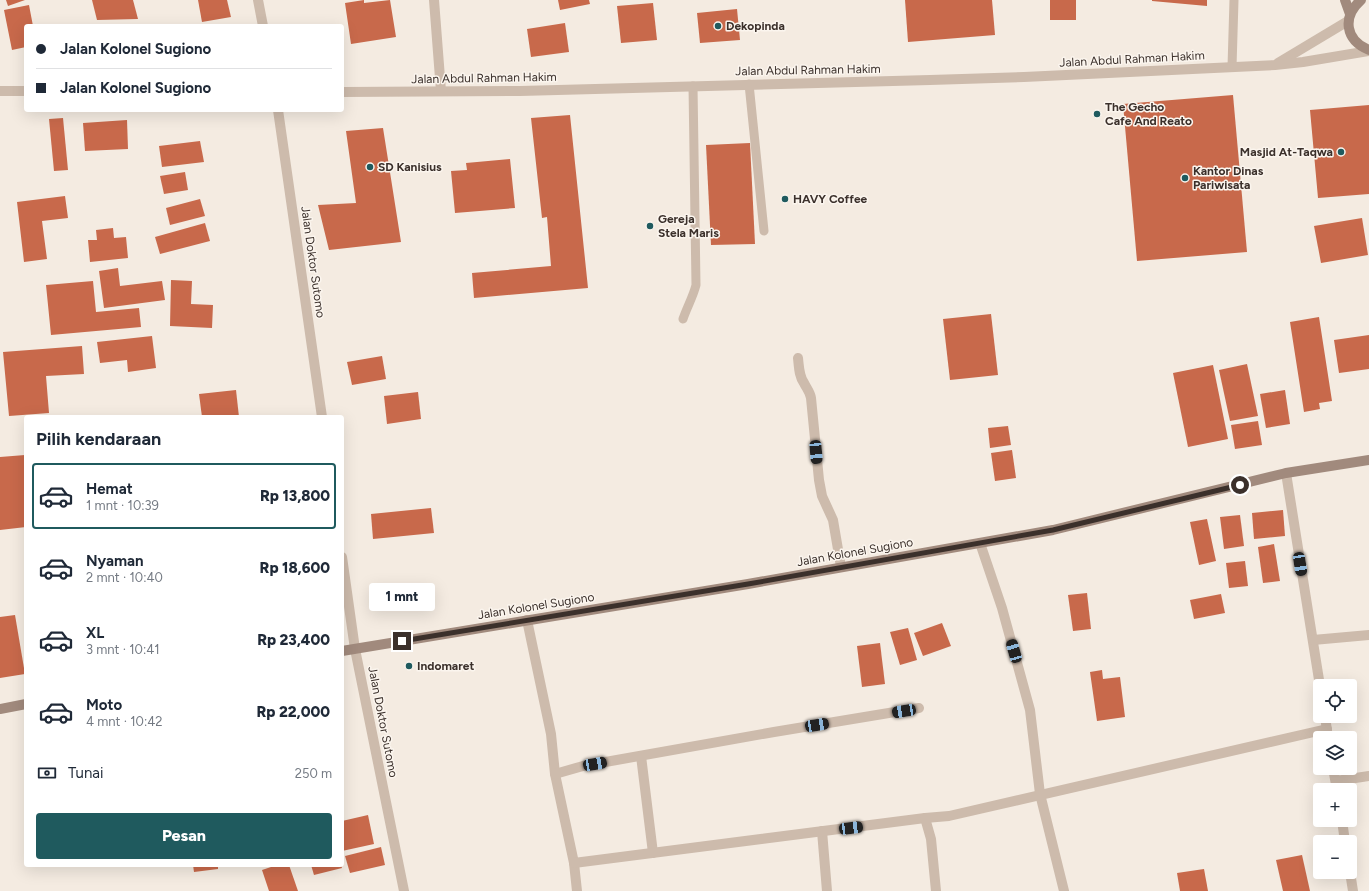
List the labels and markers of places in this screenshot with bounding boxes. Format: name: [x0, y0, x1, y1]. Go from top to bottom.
place label: Dekopinda: [726, 19, 785, 33]
marker: Dekopinda: [713, 21, 723, 31]
place label: The Gecho Cafe And Reato: [1105, 100, 1192, 128]
marker: The Gecho Cafe And Reato: [1092, 109, 1102, 119]
place label: Masjid At-Taqwa: [1240, 145, 1333, 159]
marker: Masjid At-Taqwa: [1336, 147, 1346, 157]
place label: SD Kanisius: [378, 160, 442, 174]
marker: SD Kanisius: [365, 162, 375, 172]
place label: Kantor Dinas Pariwisata: [1193, 164, 1264, 192]
marker: Kantor Dinas Pariwisata: [1180, 173, 1190, 183]
place label: HAVY Coffee: [793, 192, 868, 206]
marker: HAVY Coffee: [780, 194, 790, 204]
place label: Gereja Stela Maris: [658, 212, 719, 240]
marker: Gereja Stela Maris: [645, 221, 655, 231]
place label: Indomaret: [417, 659, 474, 673]
marker: Indomaret: [404, 661, 414, 671]

